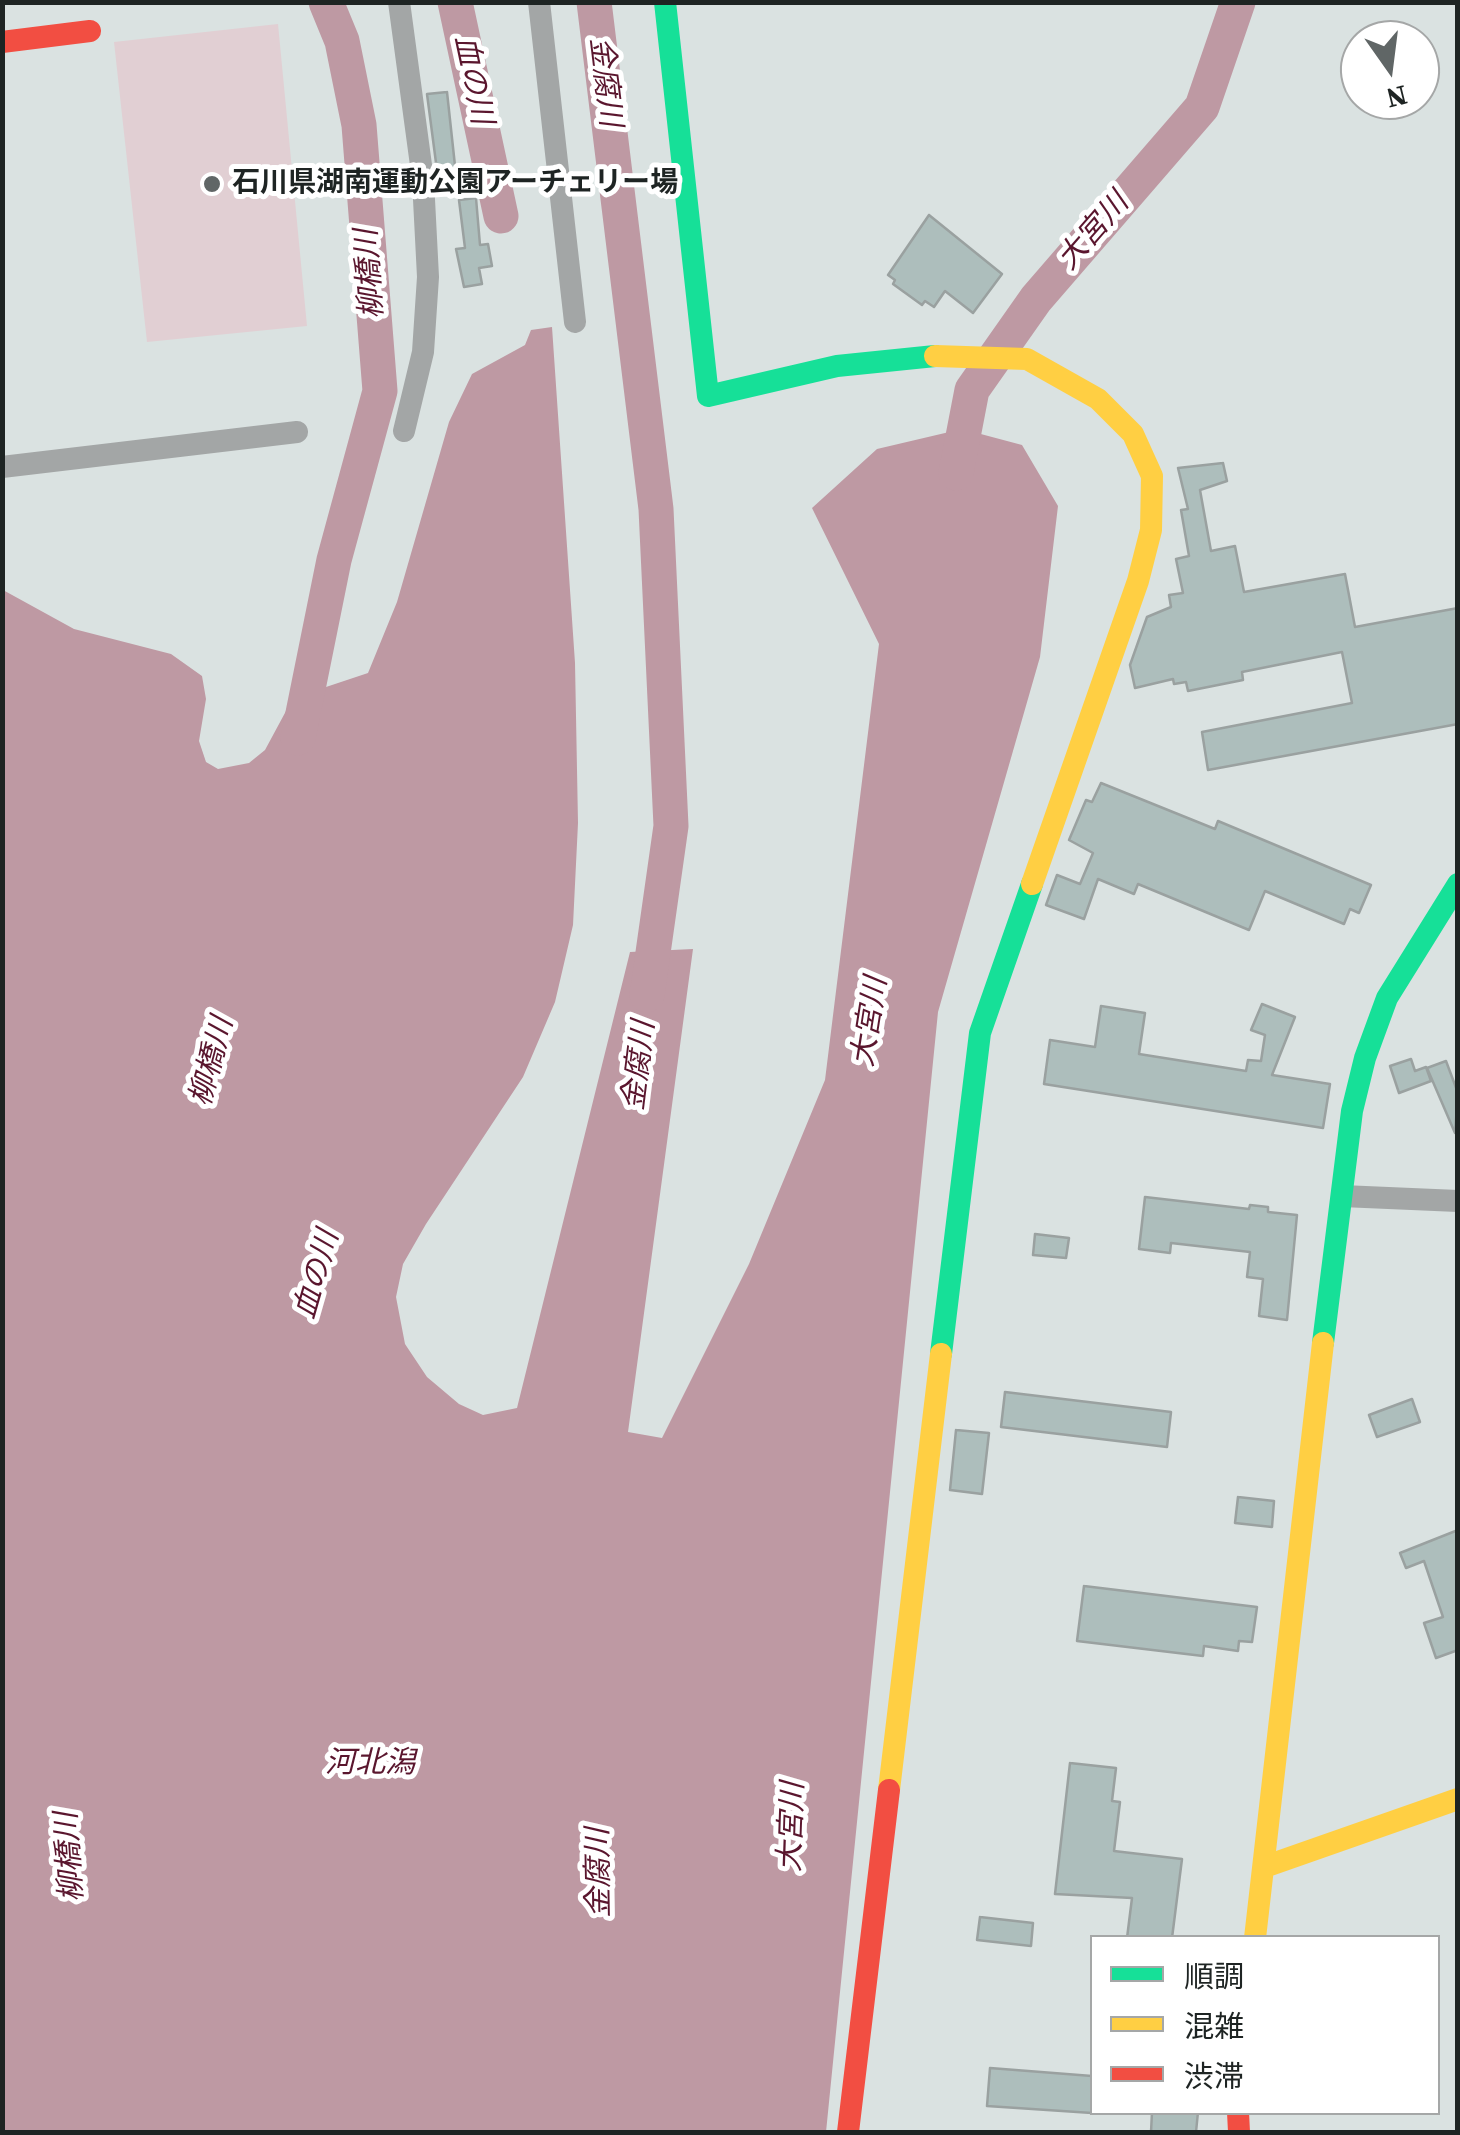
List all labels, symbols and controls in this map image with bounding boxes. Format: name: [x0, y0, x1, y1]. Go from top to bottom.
north arrow: [1340, 20, 1440, 120]
water label: 血の川: [445, 32, 499, 128]
water label: 金腐川: [581, 35, 627, 129]
text: N: [1382, 76, 1411, 118]
place label: 石川県湖南運動公園アーチェリー場: [232, 167, 678, 201]
marker: 石川県湖南運動公園アーチェリー場: [201, 173, 223, 195]
water label: 大宮川: [1051, 186, 1137, 278]
water label: 柳橋川: [350, 228, 392, 320]
water label: 大宮川: [846, 975, 896, 1069]
water label: 柳橋川: [184, 1014, 242, 1110]
water label: 金腐川: [617, 1019, 663, 1113]
water label: 血の川: [288, 1227, 348, 1323]
water label: 河北潟: [325, 1746, 415, 1782]
water label: 大宮川: [773, 1781, 813, 1873]
water label: 柳橋川: [50, 1811, 92, 1903]
water label: 金腐川: [581, 1828, 619, 1918]
legend: [1090, 1935, 1440, 2115]
text: 順調: [1184, 1956, 1244, 1997]
text: 混雑: [1184, 2006, 1244, 2047]
text: 渋滞: [1184, 2056, 1244, 2097]

